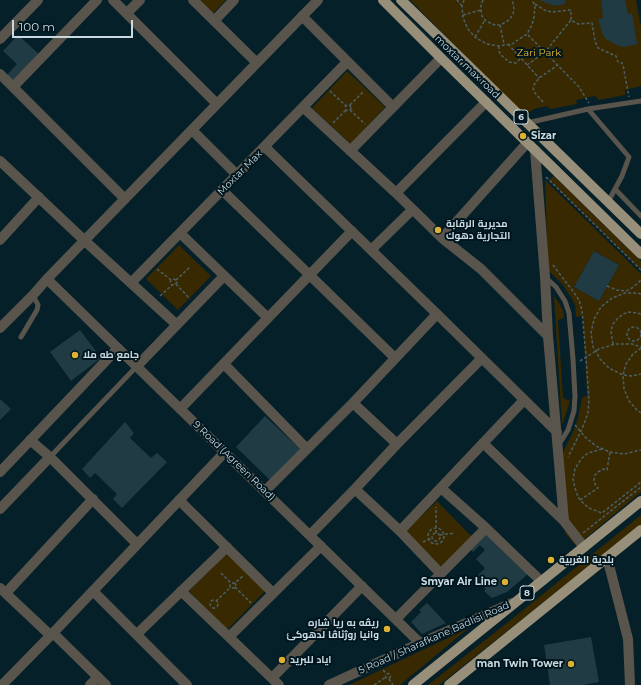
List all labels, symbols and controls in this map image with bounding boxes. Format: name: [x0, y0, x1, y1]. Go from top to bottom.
scale bar: [14, 12, 135, 38]
text: 100 m: [19, 19, 55, 34]
street label: moxtar max road: [432, 33, 502, 101]
park label: Zari Park: [517, 47, 561, 59]
road number: 6: [514, 110, 528, 124]
place label: Sizar: [531, 130, 556, 142]
marker: Sizar: [518, 131, 528, 141]
street label: Moxtar Max: [215, 148, 265, 198]
place label: مديرية الرقابة التجارية دهوك: [446, 218, 510, 242]
marker: مديرية الرقابة التجارية دهوك: [433, 225, 443, 235]
place label: جامع طه ملا: [83, 349, 139, 361]
marker: جامع طه ملا: [70, 350, 80, 360]
street label: 9 Road (Agreen Road): [190, 419, 278, 503]
place label: بلدية الغربية: [559, 554, 614, 566]
marker: بلدية الغربية: [546, 555, 556, 565]
place label: Smyar Air Line: [421, 576, 497, 588]
marker: Smyar Air Line: [500, 577, 510, 587]
road number: 8: [520, 586, 534, 600]
street label: 5 Road / Sharafkane Badlisi Road: [357, 599, 511, 677]
place label: ريڤه به ريا شاره وانيا روژئاڤا لدهوكئ: [286, 617, 379, 640]
marker: ريڤه به ريا شاره وانيا روژئاڤا لدهوكئ: [382, 624, 392, 634]
place label: اياد للبريد: [290, 654, 331, 666]
marker: اياد للبريد: [277, 655, 287, 665]
place label: man Twin Tower: [477, 658, 563, 670]
marker: man Twin Tower: [566, 659, 576, 669]

